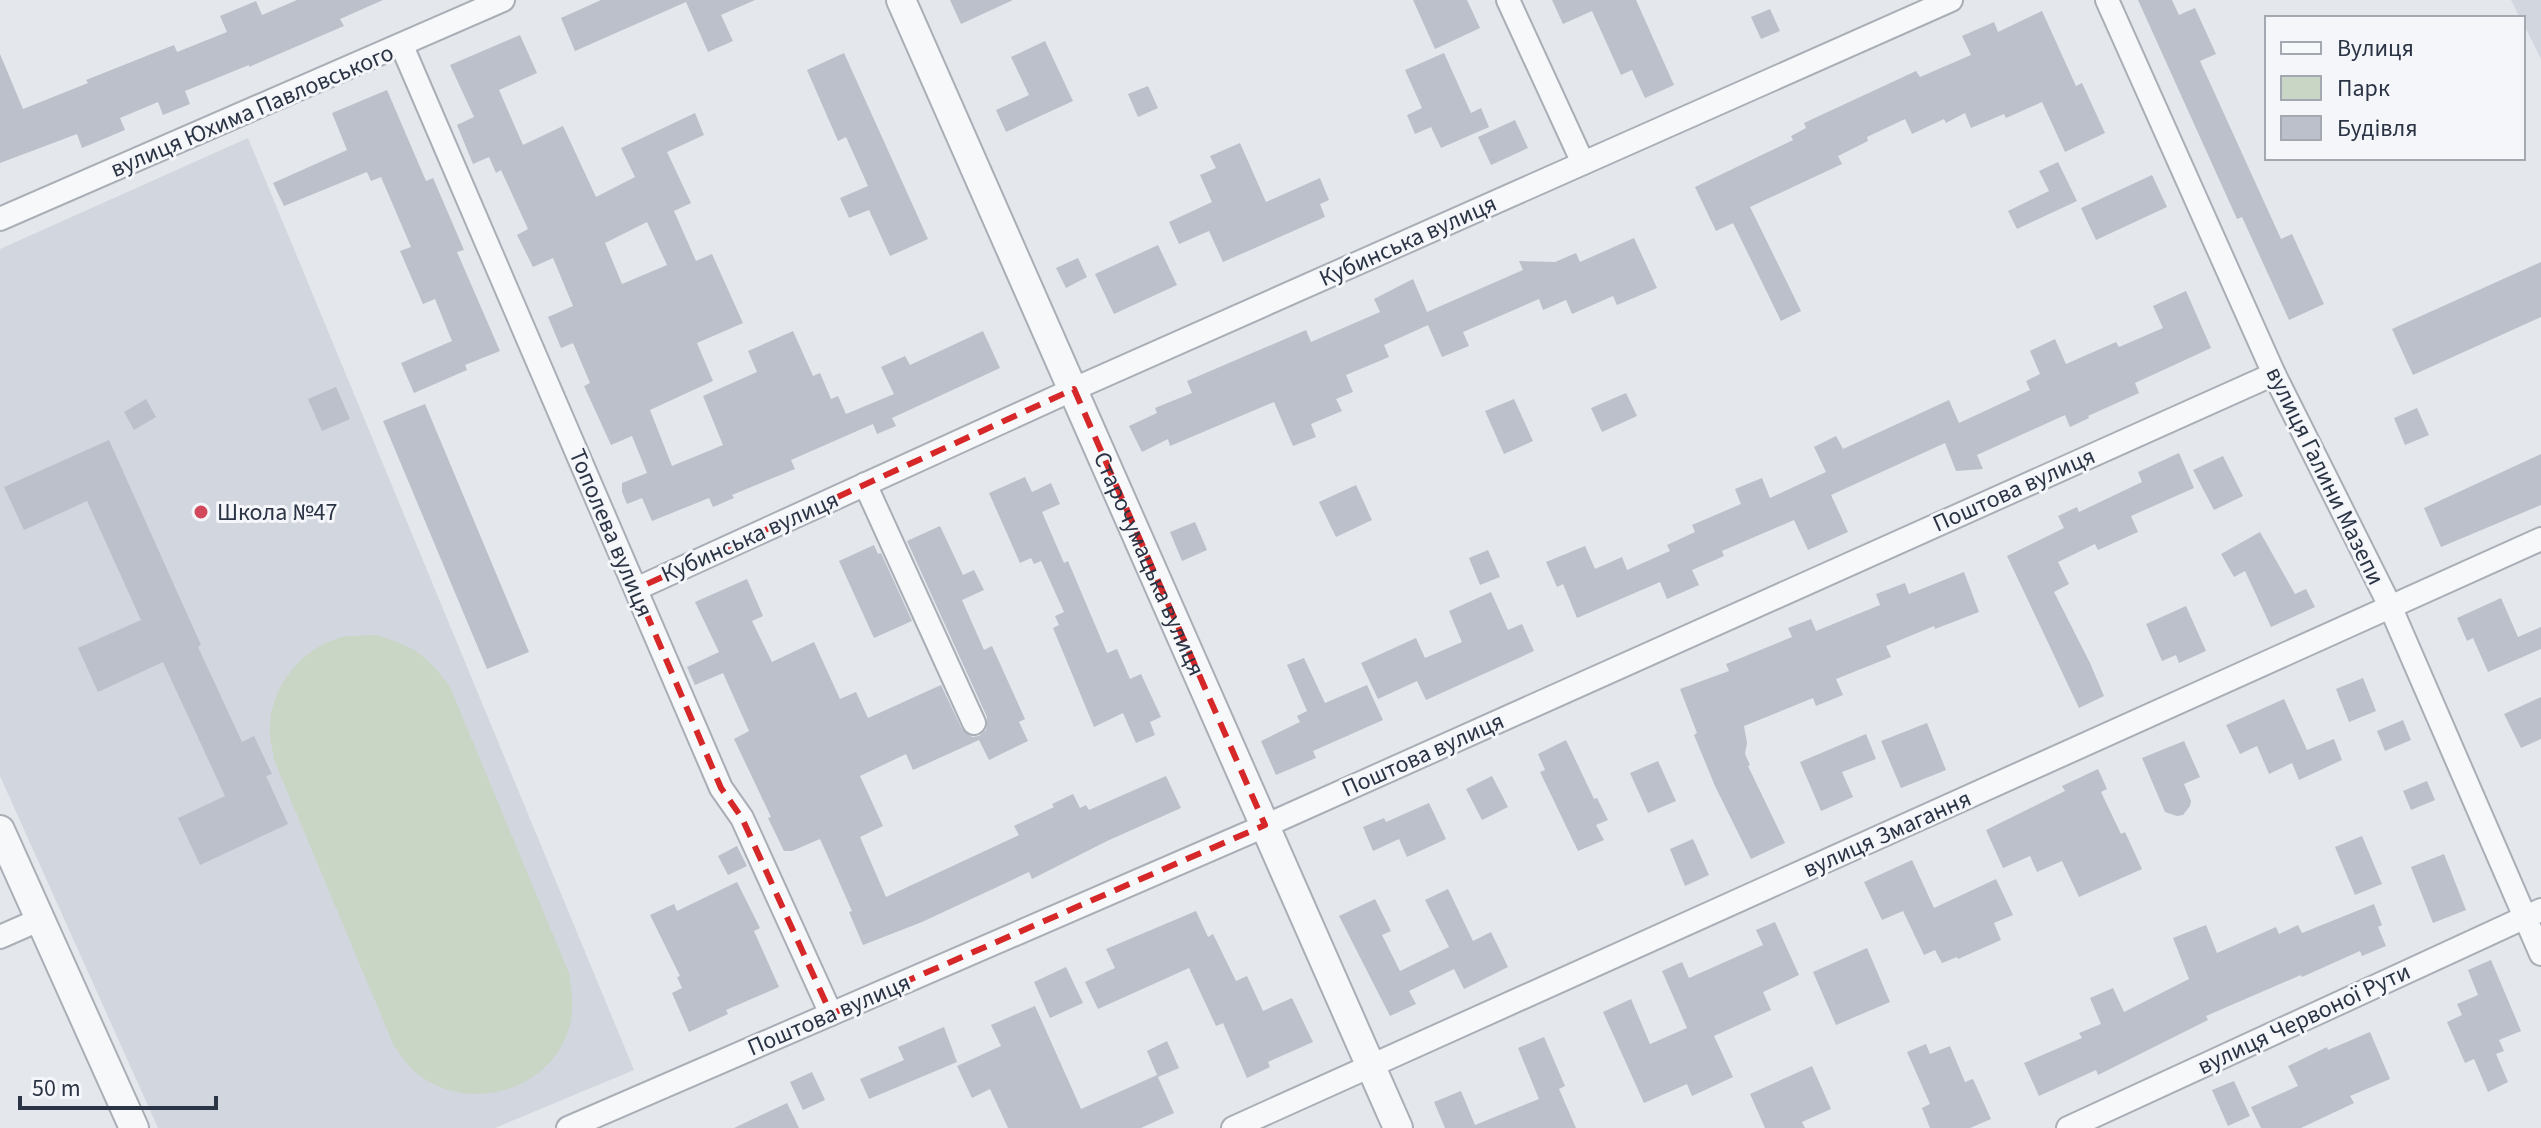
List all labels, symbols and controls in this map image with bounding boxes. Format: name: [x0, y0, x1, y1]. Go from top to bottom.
legend: [2265, 16, 2525, 160]
text: Вулиця: [2337, 31, 2414, 66]
street label: вулиця Юхима Павловського: [105, 35, 399, 187]
text: Парк: [2337, 71, 2390, 106]
text: Будівля: [2337, 111, 2418, 146]
street label: Кубинська вулиця: [1314, 186, 1502, 296]
street label: вулиця Галини Мазепи: [2257, 361, 2393, 591]
street label: Поштова вулиця: [1927, 439, 2101, 541]
street label: Тополева вулиця: [560, 444, 662, 622]
street label: Старочумацька вулиця: [1085, 446, 1214, 681]
street label: Кубинська вулиця: [656, 482, 844, 592]
place label: Школа №47: [217, 495, 337, 530]
marker: Школа №47: [192, 503, 210, 521]
street label: Поштова вулиця: [1336, 704, 1510, 806]
street label: вулиця Змагання: [1797, 781, 1977, 887]
street label: вулиця Червоної Рути: [2192, 954, 2416, 1084]
street label: Поштова вулиця: [742, 965, 916, 1065]
scale bar: [20, 1060, 216, 1110]
text: 50 m: [32, 1071, 81, 1106]

